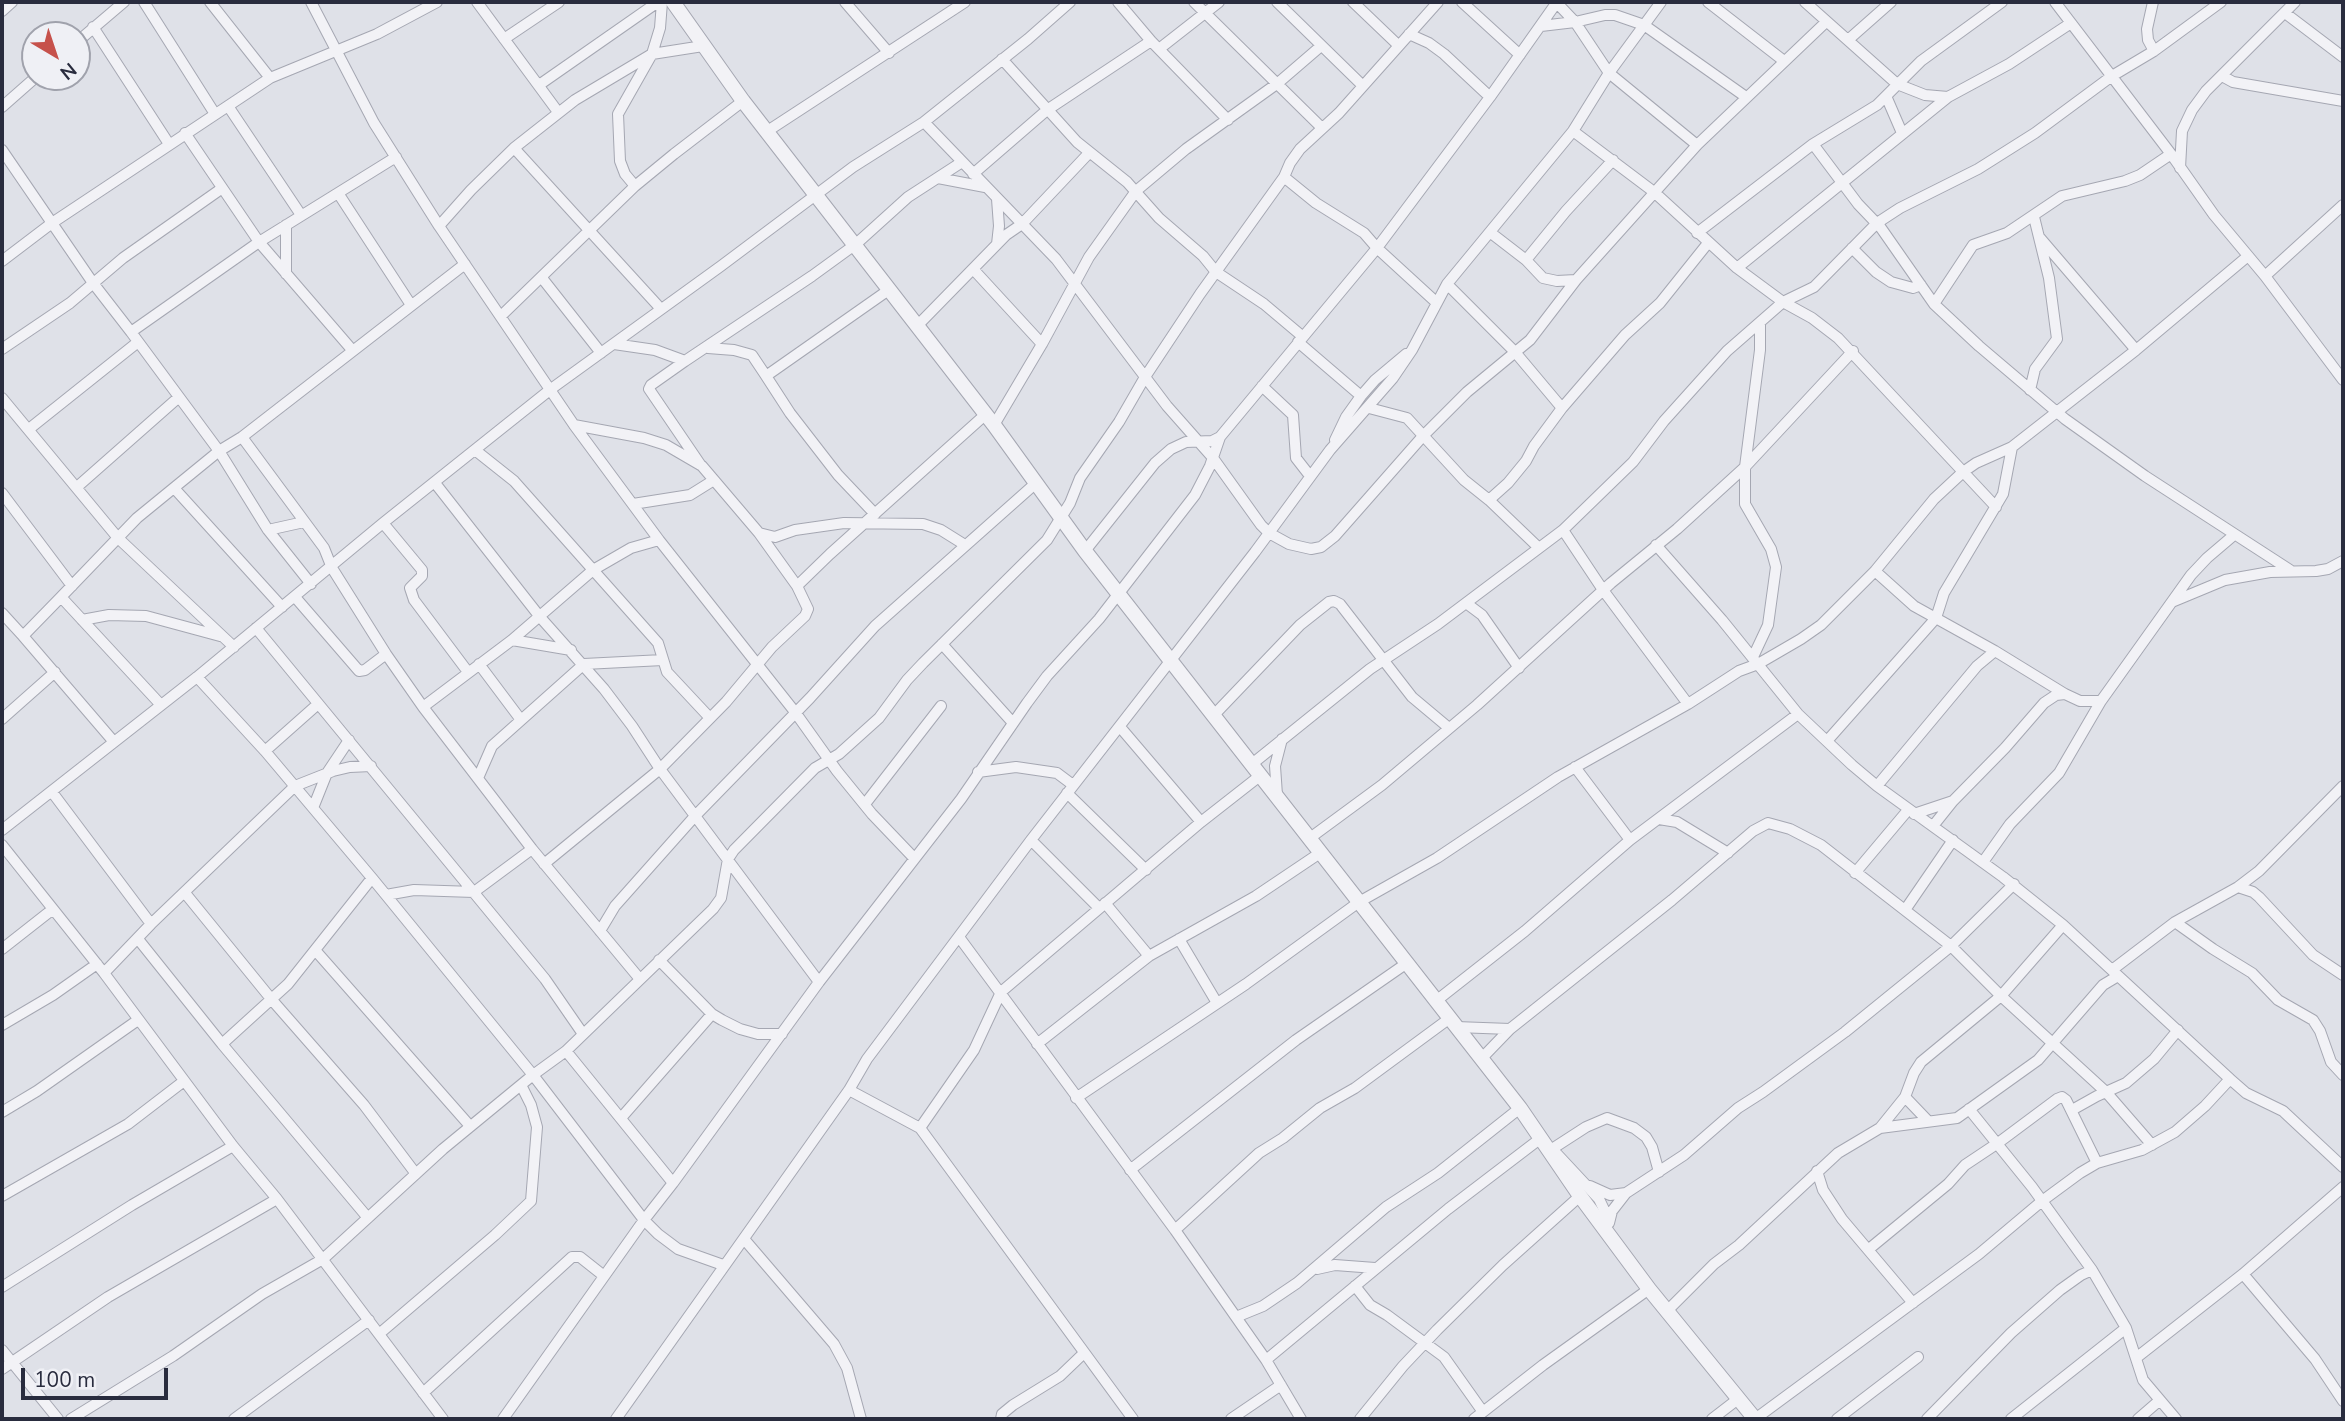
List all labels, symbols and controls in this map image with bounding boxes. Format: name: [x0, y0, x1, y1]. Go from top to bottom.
north arrow: [21, 21, 91, 91]
text: N: [54, 56, 82, 85]
scale bar: [24, 1354, 172, 1398]
text: 100 m: [34, 1366, 95, 1394]

